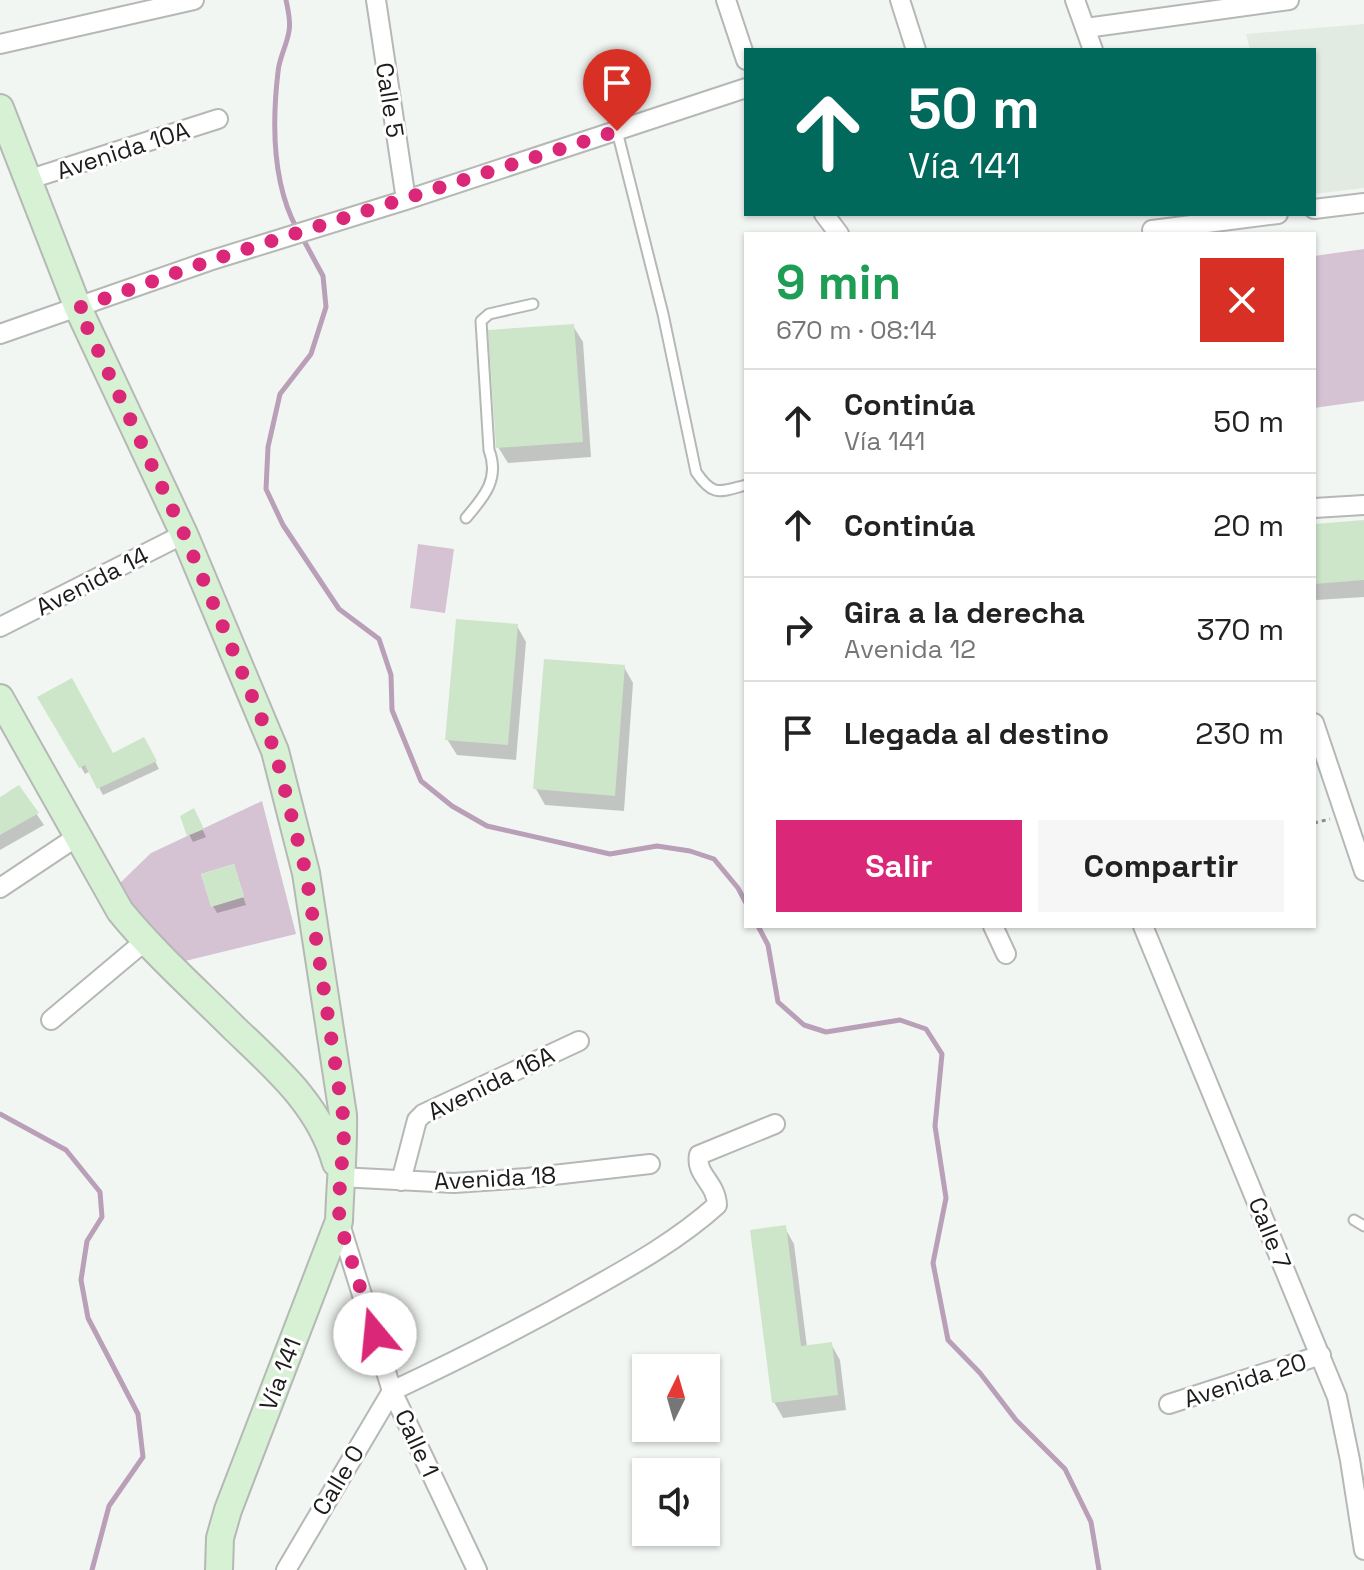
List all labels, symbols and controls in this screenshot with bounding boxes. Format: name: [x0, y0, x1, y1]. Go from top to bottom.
pin: [583, 49, 651, 131]
street label: Calle 5: [369, 60, 411, 140]
icon: arrive: [595, 61, 639, 105]
text: 50 m: [908, 73, 1040, 144]
icon: ahead: [776, 80, 880, 184]
street label: Avenida 10A: [53, 114, 193, 186]
text: Vía 141: [908, 143, 1021, 189]
text: 9 min: [776, 252, 901, 313]
button: close: [1200, 258, 1284, 342]
text: 670 m · 08:14: [776, 313, 937, 347]
text: Continúa: [844, 385, 975, 424]
icon: ahead: [776, 399, 820, 443]
text: 50 m: [1213, 402, 1284, 441]
text: Vía 141: [844, 424, 925, 458]
icon: ahead: [776, 503, 820, 547]
text: Continúa: [844, 506, 975, 545]
text: 20 m: [1213, 506, 1284, 545]
street label: Avenida 14: [30, 539, 154, 623]
text: Gira a la derecha: [844, 593, 1085, 632]
icon: right: [776, 607, 820, 651]
text: 370 m: [1196, 610, 1284, 649]
text: Avenida 12: [844, 632, 976, 666]
icon: arrive: [776, 711, 820, 755]
text: Llegada al destino: [844, 714, 1109, 753]
text: 230 m: [1195, 714, 1284, 753]
button: Salir: [776, 820, 1022, 912]
button: Compartir: [1038, 820, 1284, 912]
street label: Avenida 16A: [423, 1039, 559, 1127]
street label: Avenida 18: [433, 1159, 557, 1197]
street label: Calle 7: [1242, 1192, 1298, 1274]
position arrow: [333, 1292, 417, 1376]
street label: Vía 141: [252, 1333, 308, 1415]
street label: Avenida 20: [1180, 1346, 1310, 1414]
north arrow: [632, 1354, 720, 1442]
map controls: [632, 1354, 720, 1546]
street label: Calle 1: [388, 1404, 446, 1482]
street label: Calle 0: [305, 1439, 371, 1521]
button: sound: [632, 1458, 720, 1546]

